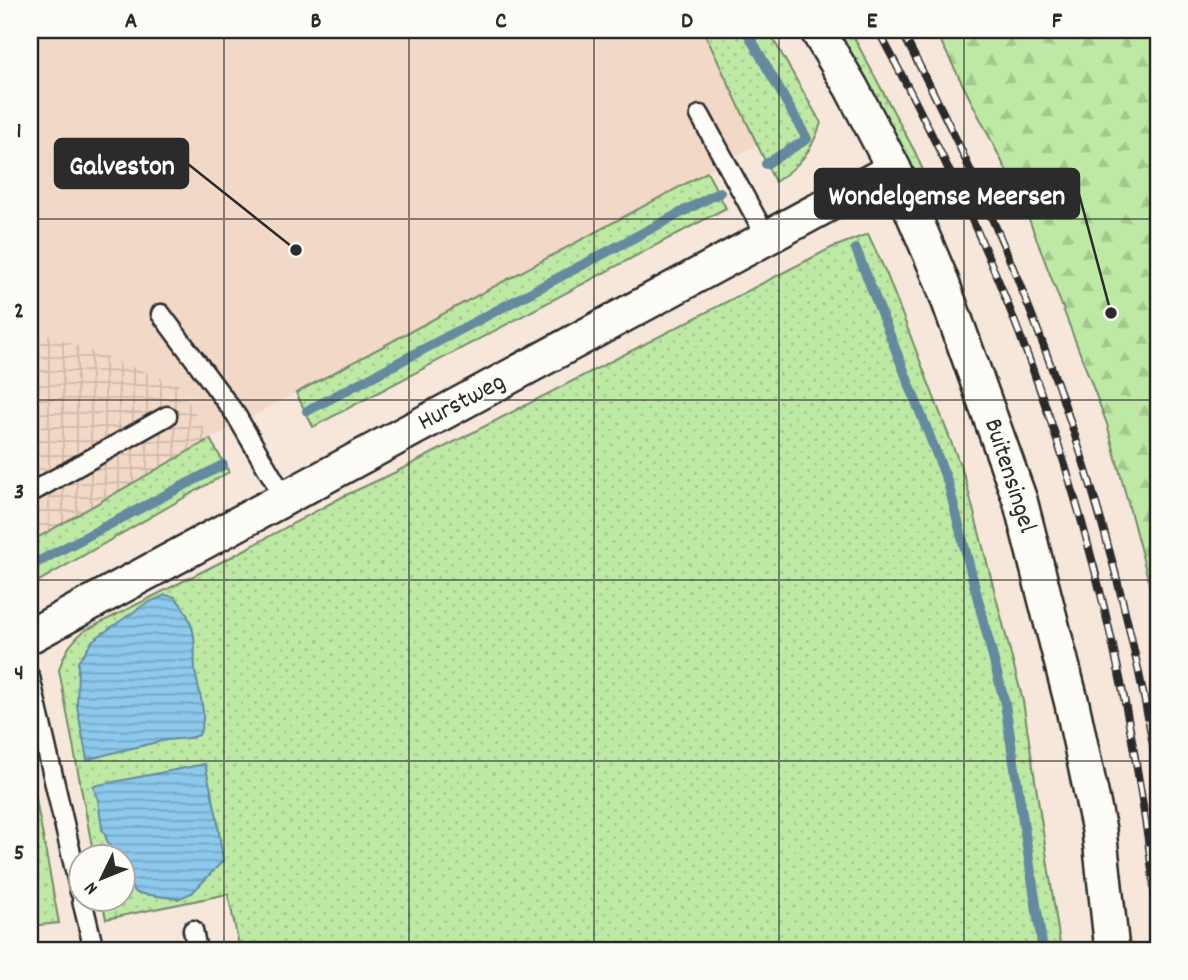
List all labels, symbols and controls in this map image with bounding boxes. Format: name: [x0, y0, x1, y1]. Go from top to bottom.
text: A: [125, 6, 137, 39]
text: B: [311, 6, 322, 39]
text: C: [495, 6, 507, 39]
text: D: [681, 6, 693, 39]
text: E: [867, 6, 878, 39]
text: F: [1052, 6, 1063, 39]
text: 1: [16, 116, 22, 149]
callout: Galveston: [55, 139, 188, 188]
text: Galveston: [69, 149, 175, 189]
callout: Wondelgemse Meersen: [815, 169, 1079, 218]
text: Wondelgemse Meersen: [829, 179, 1065, 219]
text: 2: [14, 296, 24, 329]
street label: Hurstweg: [412, 365, 512, 441]
street label: Buitensingel: [973, 414, 1045, 538]
text: 3: [14, 477, 24, 510]
text: 4: [14, 658, 24, 691]
text: 5: [14, 838, 24, 871]
north arrow: [66, 844, 136, 914]
text: N: [79, 875, 105, 900]

